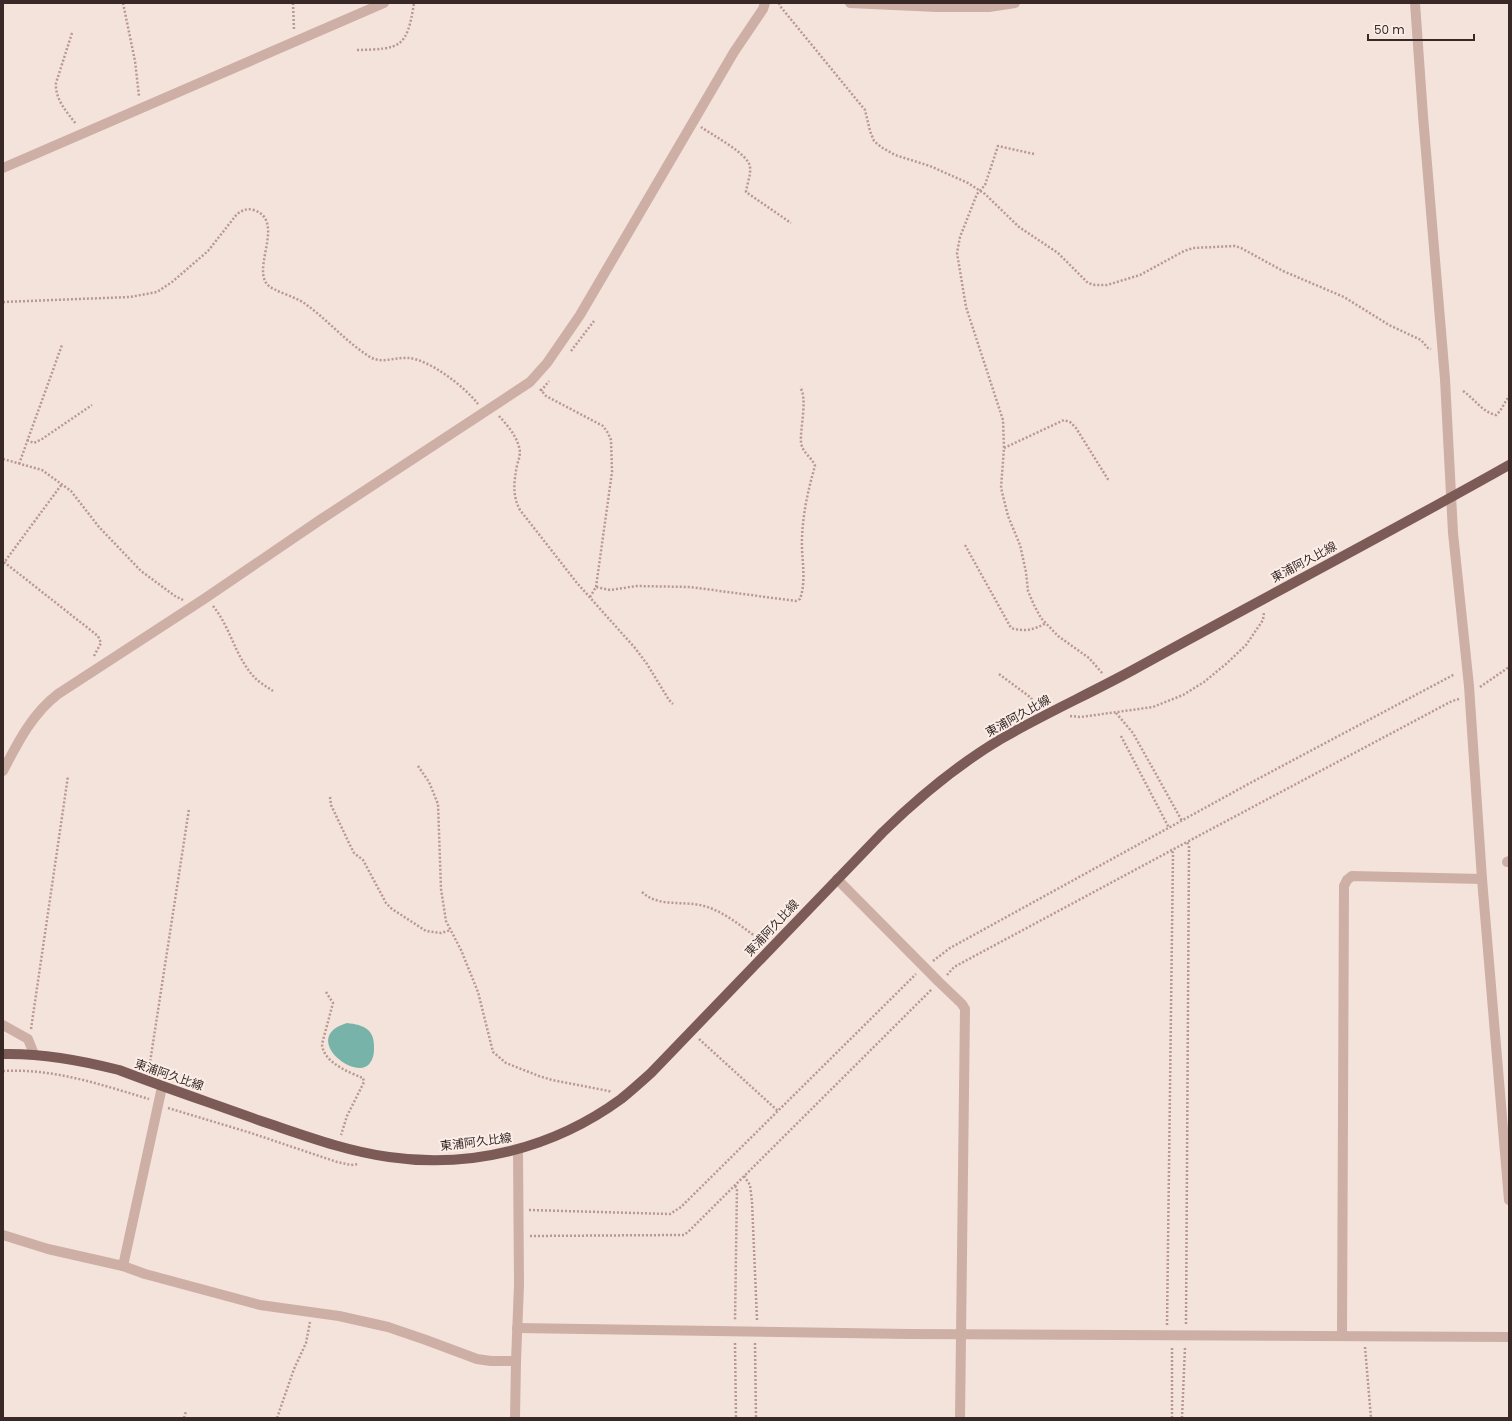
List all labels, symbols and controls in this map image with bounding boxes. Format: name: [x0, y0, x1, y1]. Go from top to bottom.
scale bar: [1368, 16, 1474, 42]
text: 50 m: [1374, 21, 1405, 38]
street label: 東浦阿久比線: [1268, 537, 1340, 586]
street label: 東浦阿久比線: [982, 691, 1053, 740]
street label: 東浦阿久比線: [741, 896, 802, 960]
street label: 東浦阿久比線: [132, 1055, 206, 1094]
street label: 東浦阿久比線: [439, 1129, 513, 1154]

